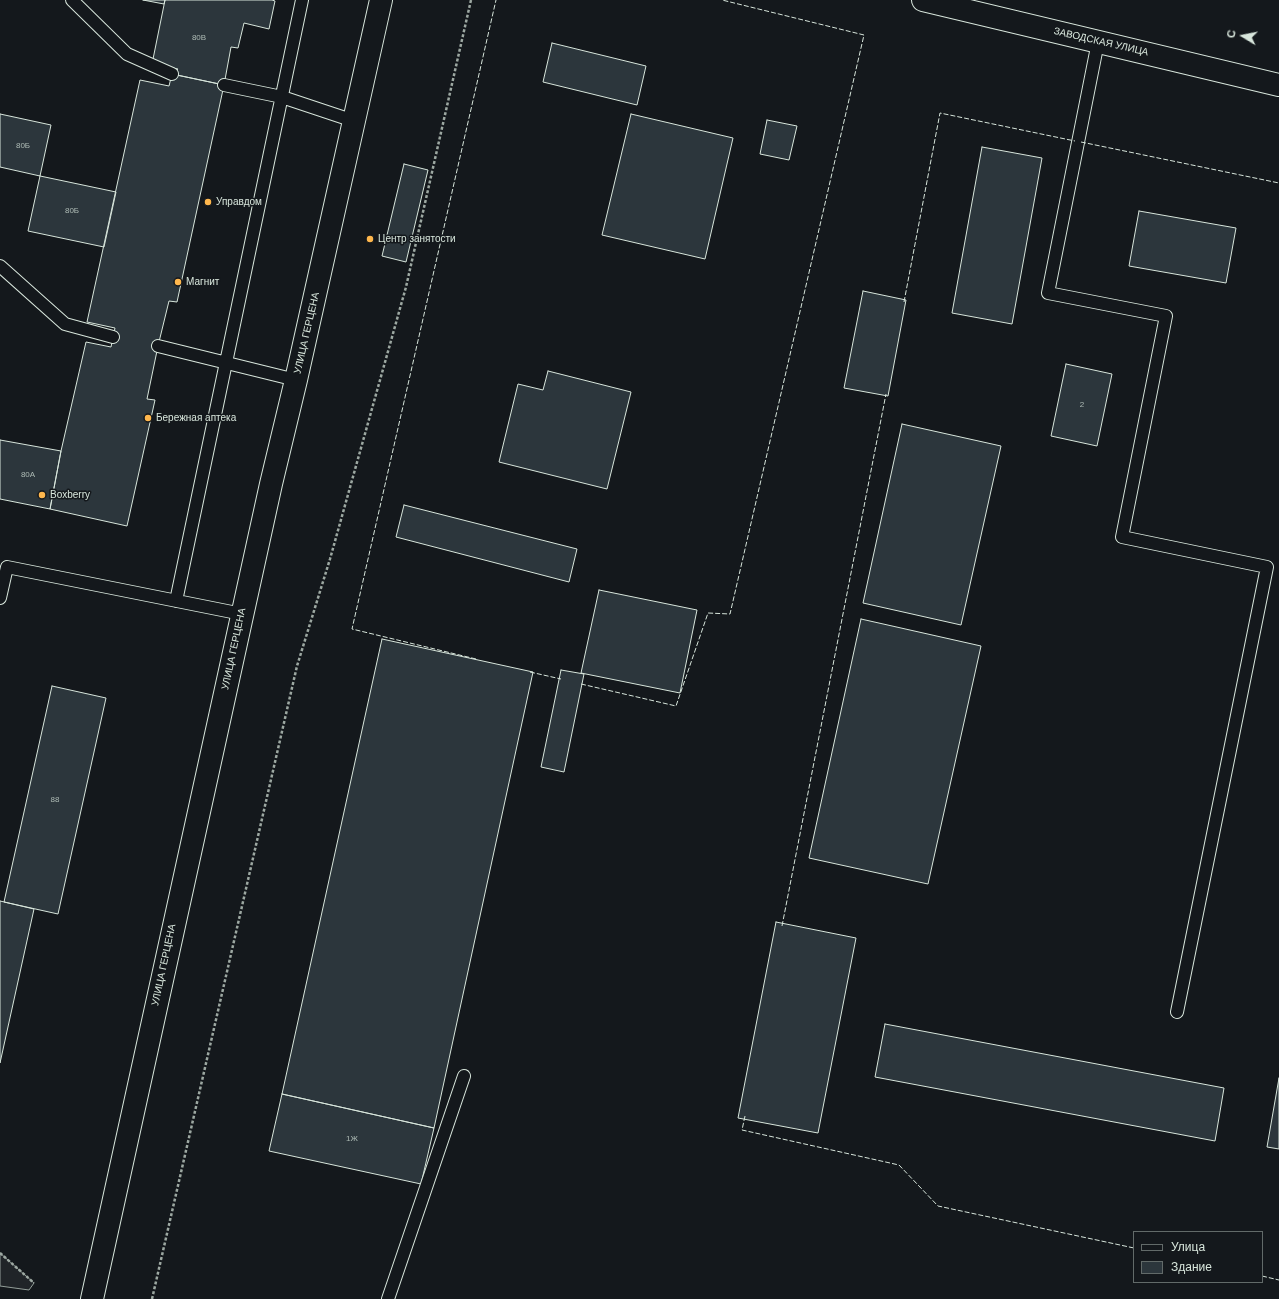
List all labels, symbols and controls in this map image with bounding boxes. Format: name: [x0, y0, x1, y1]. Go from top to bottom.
north arrow: [1223, 16, 1263, 56]
street label: ЗАВОДСКАЯ УЛИЦА: [1052, 25, 1150, 59]
text: С: [1225, 29, 1238, 39]
house number: 80В: [192, 33, 206, 43]
house number: 80Б: [16, 141, 30, 151]
place label: Управдом: [216, 196, 262, 208]
marker: Управдом: [203, 197, 213, 207]
house number: 80Б: [65, 206, 79, 216]
place label: Центр занятости: [378, 233, 456, 245]
marker: Центр занятости: [365, 234, 375, 244]
place label: Магнит: [186, 276, 219, 288]
marker: Магнит: [173, 277, 183, 287]
street label: УЛИЦА ГЕРЦЕНА: [292, 291, 322, 375]
house number: 2: [1080, 400, 1084, 410]
place label: Бережная аптека: [156, 412, 236, 424]
marker: Бережная аптека: [143, 413, 153, 423]
house number: 80А: [21, 470, 35, 480]
place label: Boxberry: [50, 489, 90, 501]
marker: Boxberry: [37, 490, 47, 500]
street label: УЛИЦА ГЕРЦЕНА: [219, 607, 249, 691]
house number: 88: [51, 795, 59, 805]
street label: УЛИЦА ГЕРЦЕНА: [149, 923, 179, 1007]
house number: 1Ж: [346, 1134, 358, 1144]
legend: [1133, 1231, 1263, 1283]
text: Улица: [1171, 1240, 1205, 1254]
text: Здание: [1171, 1260, 1212, 1274]

